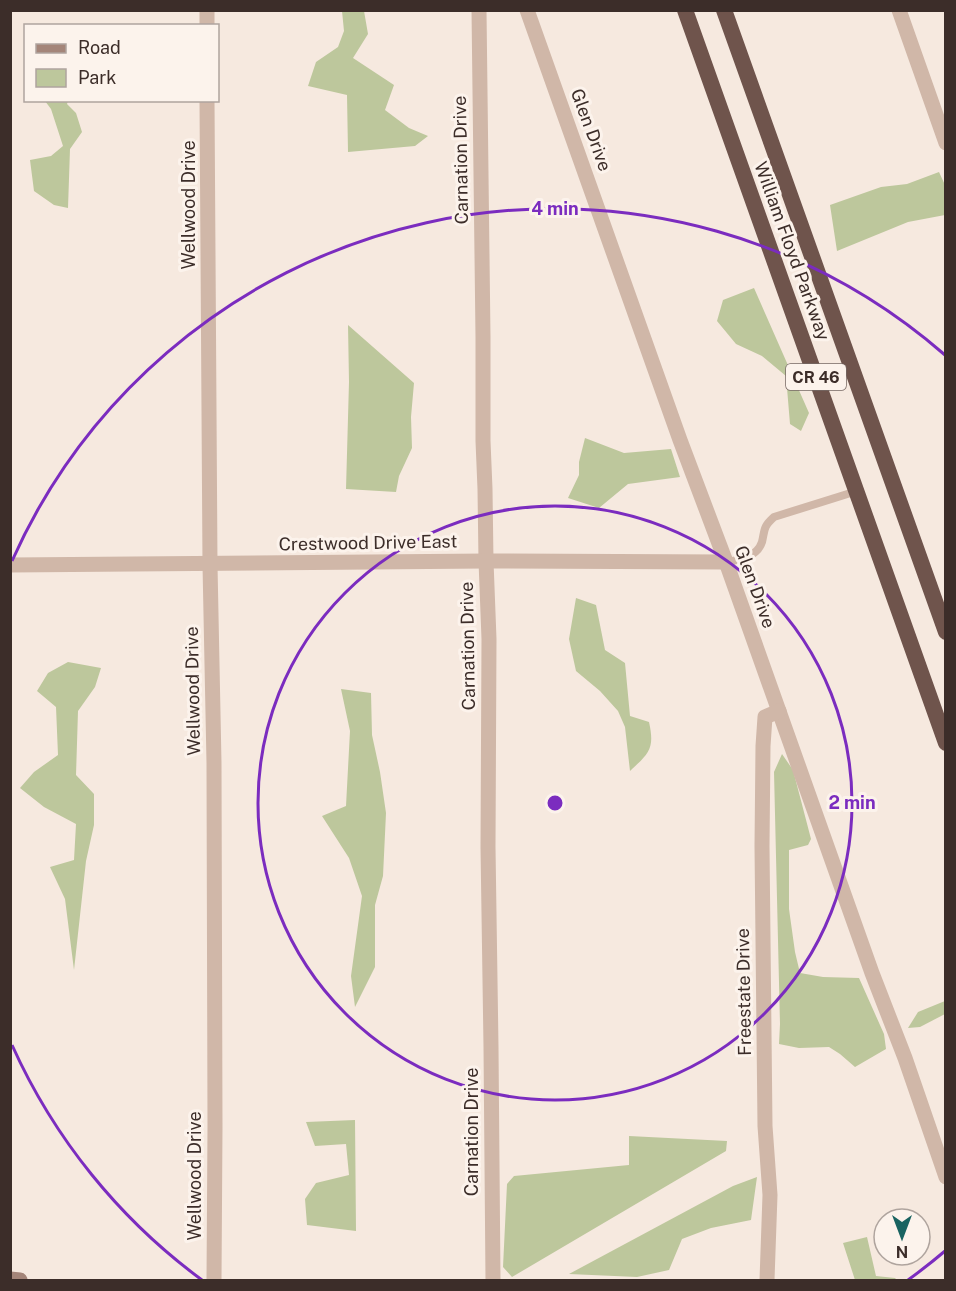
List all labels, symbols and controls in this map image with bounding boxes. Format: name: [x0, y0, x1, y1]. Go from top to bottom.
legend: [24, 24, 219, 102]
text: Road: [78, 37, 121, 58]
text: Park: [78, 67, 116, 88]
street label: Glen Drive: [567, 86, 616, 174]
street label: Carnation Drive: [449, 96, 472, 225]
street label: Wellwood Drive: [178, 140, 199, 270]
street label: William Floyd Parkway: [750, 159, 835, 343]
text: 4 min: [531, 198, 579, 219]
road number: CR 46: [786, 364, 846, 390]
street label: Crestwood Drive East: [278, 530, 458, 555]
street label: Glen Drive: [731, 543, 780, 631]
street label: Carnation Drive: [456, 582, 479, 711]
street label: Wellwood Drive: [181, 626, 204, 756]
text: 2 min: [828, 792, 876, 813]
centre of rings: [545, 793, 565, 813]
street label: Freestate Drive: [732, 928, 755, 1056]
street label: Carnation Drive: [461, 1068, 482, 1196]
street label: Wellwood Drive: [184, 1111, 205, 1241]
north arrow: [872, 1207, 932, 1267]
text: N: [896, 1242, 908, 1261]

